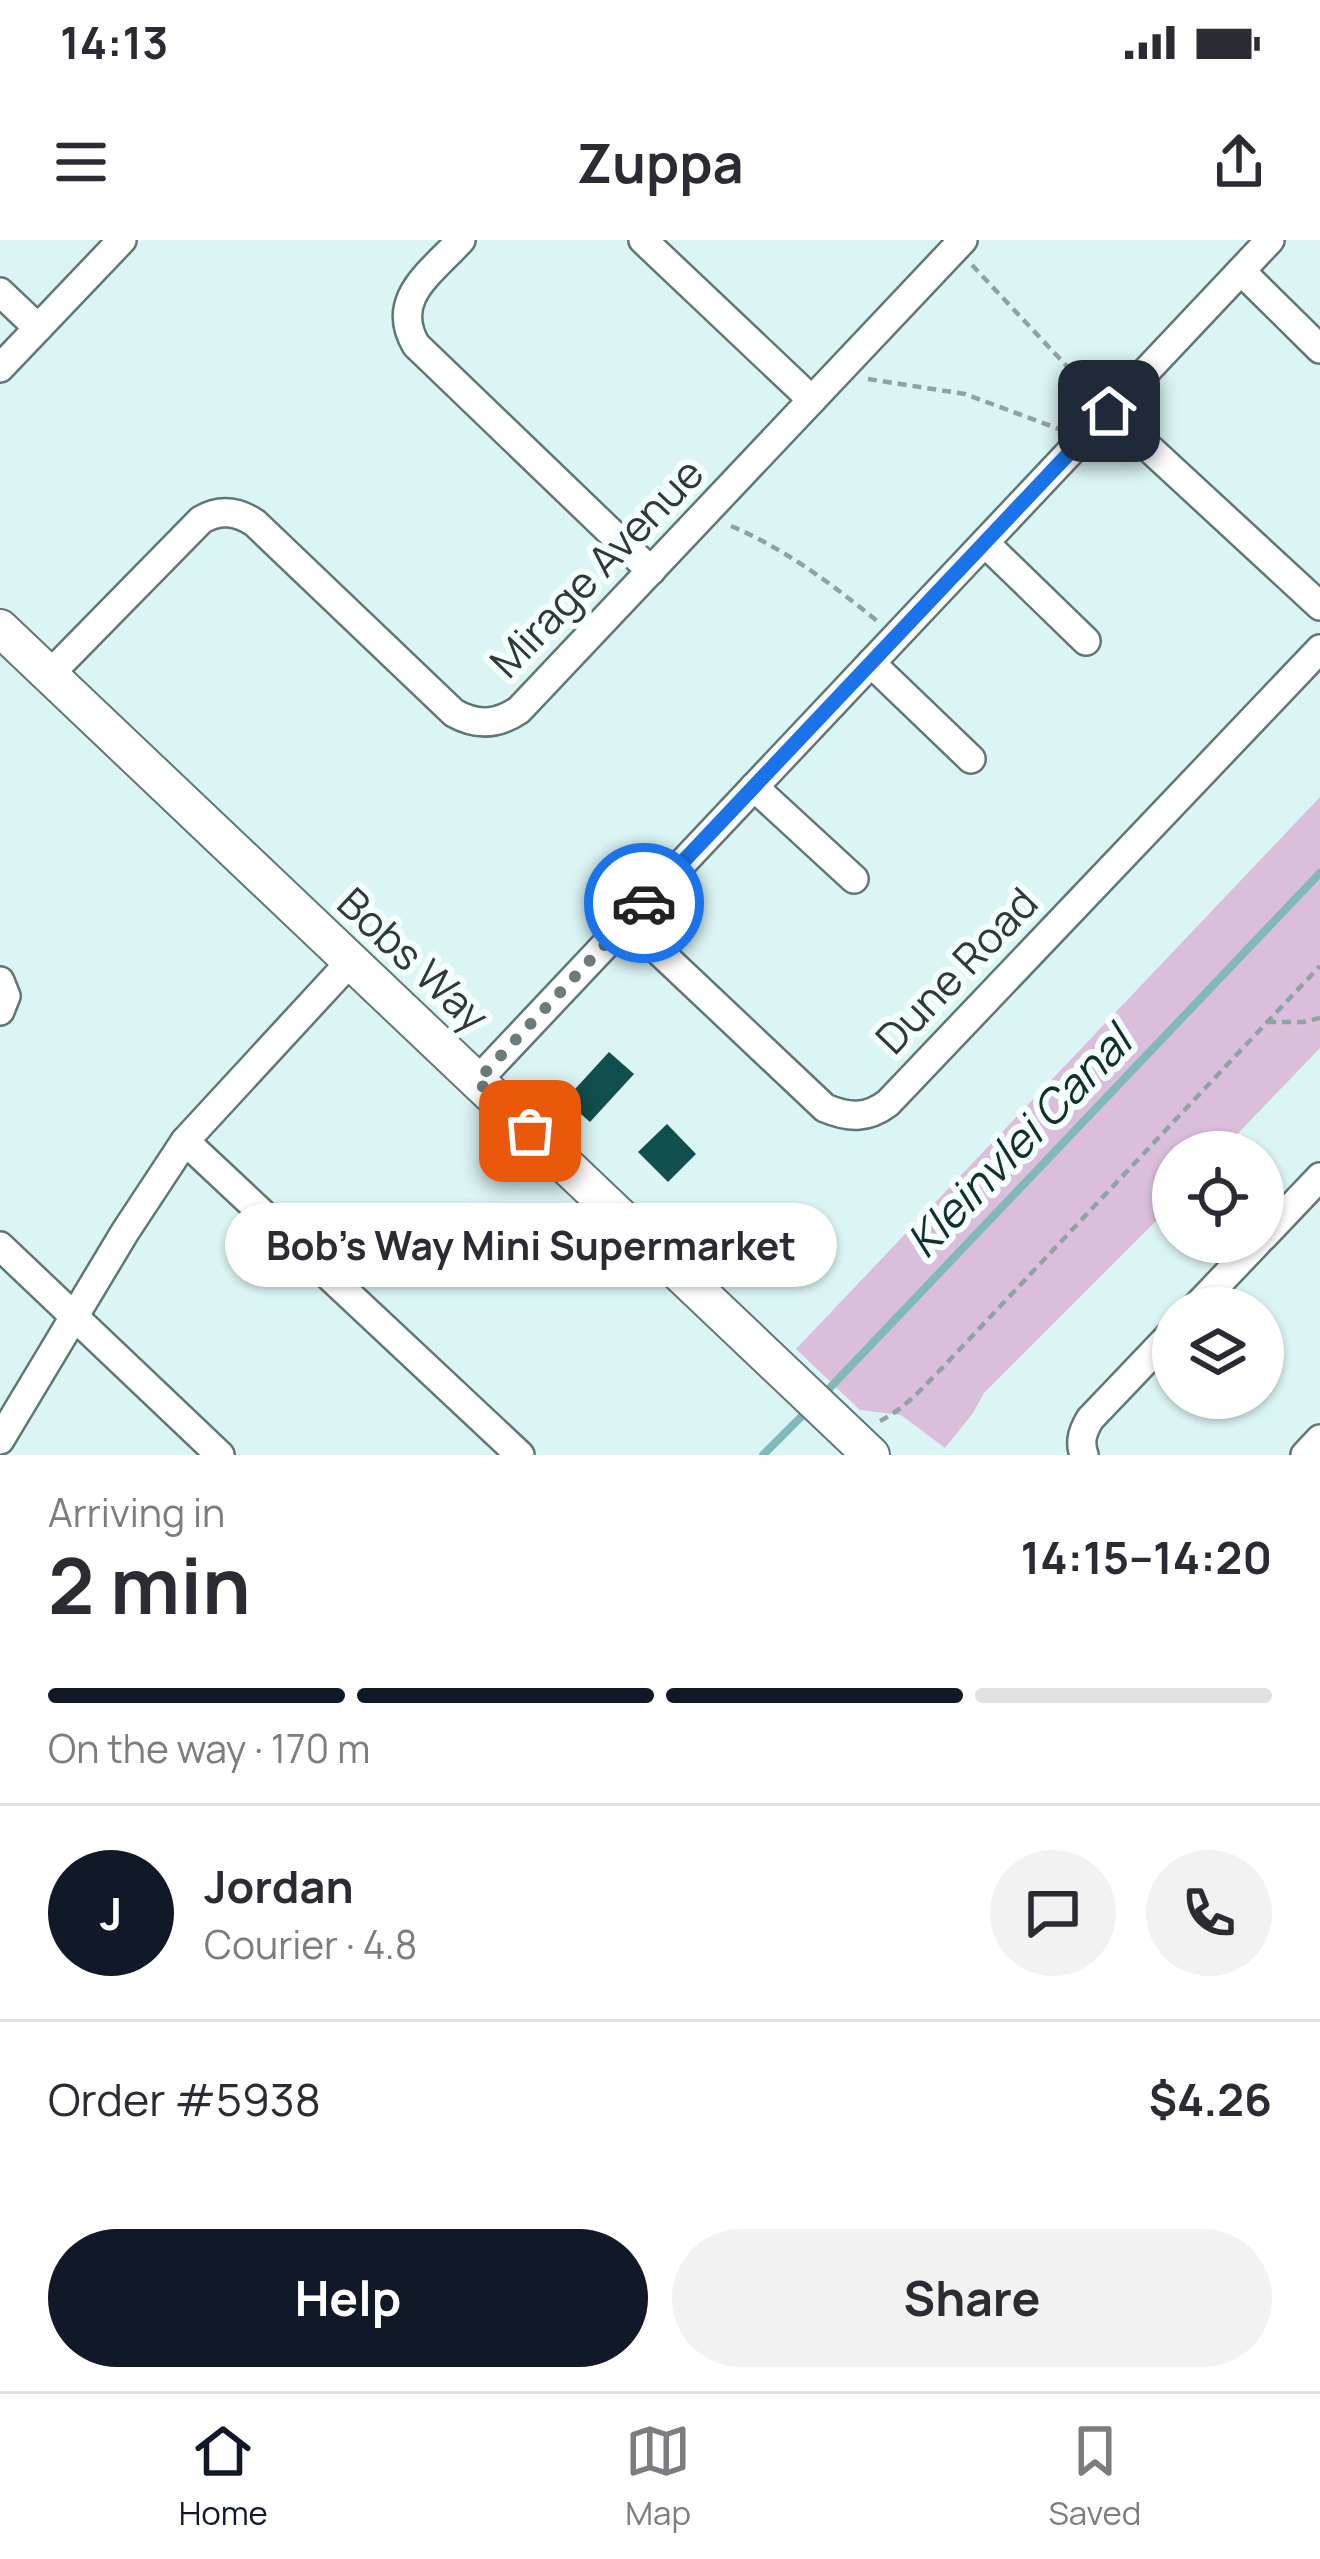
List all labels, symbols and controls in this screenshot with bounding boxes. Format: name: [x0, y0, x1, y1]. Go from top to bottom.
text: 14:13: [60, 11, 168, 73]
text: Zuppa: [576, 125, 744, 199]
icon: menu: [48, 129, 114, 195]
icon: share: [1206, 129, 1272, 195]
pin: [1058, 360, 1160, 462]
icon: home: [1076, 378, 1142, 444]
street label: Mirage Avenue: [476, 445, 716, 689]
courier: [584, 843, 704, 963]
icon: car: [611, 870, 677, 936]
street label: Bobs Way: [326, 874, 502, 1044]
street label: Dune Road: [862, 874, 1050, 1066]
water label: Kleinvlei Canal: [892, 1008, 1148, 1270]
pin: [479, 1080, 581, 1182]
icon: bag: [497, 1098, 563, 1164]
map controls: [1152, 1131, 1284, 1419]
button: locate: [1152, 1131, 1284, 1263]
callout: Bob's Way Mini Supermarket: [224, 1203, 836, 1287]
text: Bob's Way Mini Supermarket: [266, 1218, 796, 1272]
button: layers: [1152, 1287, 1284, 1419]
text: Arriving in: [48, 1485, 225, 1539]
text: 14:15–14:20: [1020, 1526, 1272, 1588]
text: 2 min: [48, 1531, 251, 1637]
text: On the way · 170 m: [48, 1721, 370, 1775]
button: chat: [990, 1850, 1116, 1976]
button: phone: [1146, 1850, 1272, 1976]
text: Jordan: [204, 1855, 354, 1917]
text: J: [100, 1882, 122, 1944]
text: Courier · 4.8: [204, 1917, 417, 1971]
text: Order #5938: [48, 2068, 321, 2130]
text: $4.26: [1149, 2068, 1272, 2130]
button: Help: [48, 2229, 648, 2367]
button: Share: [672, 2229, 1272, 2367]
tab: Home: [179, 2418, 268, 2535]
tab: Map: [625, 2418, 691, 2535]
tab: Saved: [1048, 2418, 1141, 2535]

